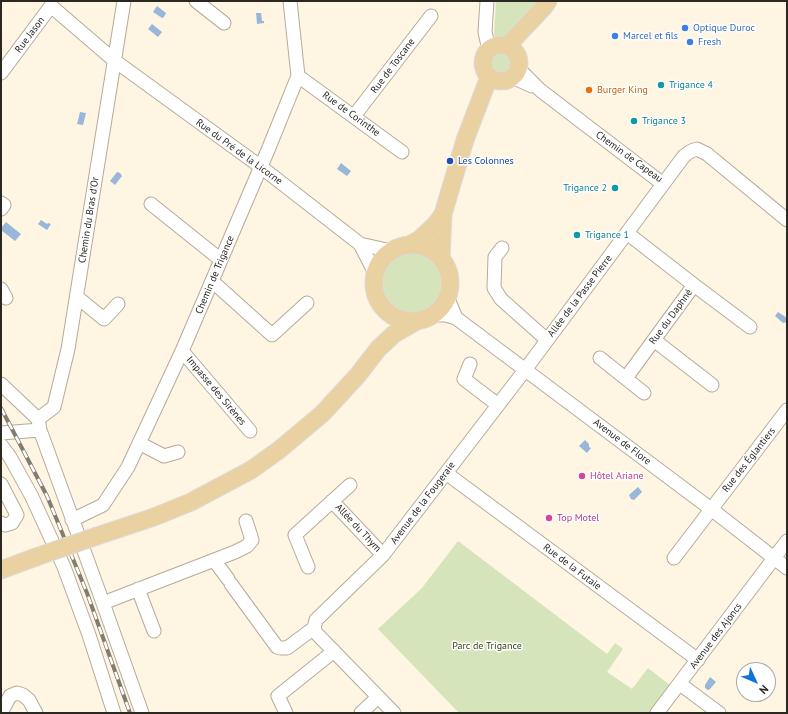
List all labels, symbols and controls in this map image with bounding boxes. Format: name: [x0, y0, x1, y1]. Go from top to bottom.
street label: Rue Jason: [13, 15, 47, 55]
place label: Optique Duroc: [693, 22, 755, 34]
marker: Optique Duroc: [680, 23, 690, 33]
place label: Marcel et fils: [623, 30, 678, 42]
marker: Marcel et fils: [610, 31, 620, 41]
street label: Rue de Toscane: [368, 36, 418, 96]
place label: Fresh: [698, 36, 721, 48]
marker: Fresh: [685, 37, 695, 47]
place label: Trigance 4: [669, 79, 713, 91]
marker: Trigance 4: [656, 80, 666, 90]
place label: Burger King: [597, 84, 648, 96]
marker: Burger King: [584, 85, 594, 95]
street label: Rue de Corinthe: [320, 89, 382, 139]
place label: Trigance 3: [642, 115, 686, 127]
marker: Trigance 3: [629, 116, 639, 126]
street label: Rue du Pré de la Licorne: [193, 117, 285, 187]
street label: Chemin de Capeau: [593, 129, 665, 185]
place label: Les Colonnes: [458, 155, 514, 167]
marker: Les Colonnes: [445, 156, 455, 166]
street label: Chemin du Bras d'Or: [76, 176, 102, 264]
place label: Trigance 2: [563, 182, 607, 194]
marker: Trigance 2: [610, 183, 620, 193]
place label: Trigance 1: [585, 229, 629, 241]
marker: Trigance 1: [572, 230, 582, 240]
street label: Chemin de Trigance: [193, 234, 237, 316]
street label: Allée de la Passe Pierre: [545, 253, 615, 339]
street label: Rue du Daphné: [647, 287, 695, 347]
street label: Impasse des Sirènes: [184, 354, 248, 428]
street label: Avenue de Flore: [591, 416, 653, 468]
street label: Rue des Églantiers: [720, 425, 778, 495]
street label: Avenue de la Fougeraie: [388, 459, 458, 547]
place label: Hôtel Ariane: [590, 470, 643, 482]
marker: Hôtel Ariane: [577, 471, 587, 481]
street label: Allée du Thym: [333, 501, 383, 555]
place label: Top Motel: [557, 512, 599, 524]
marker: Top Motel: [544, 513, 554, 523]
street label: Rue de la Futaie: [541, 541, 603, 593]
street label: Avenue des Ajoncs: [687, 601, 745, 671]
park label: Parc de Trigance: [452, 640, 522, 652]
north arrow: [736, 662, 776, 702]
text: N: [756, 682, 771, 697]

